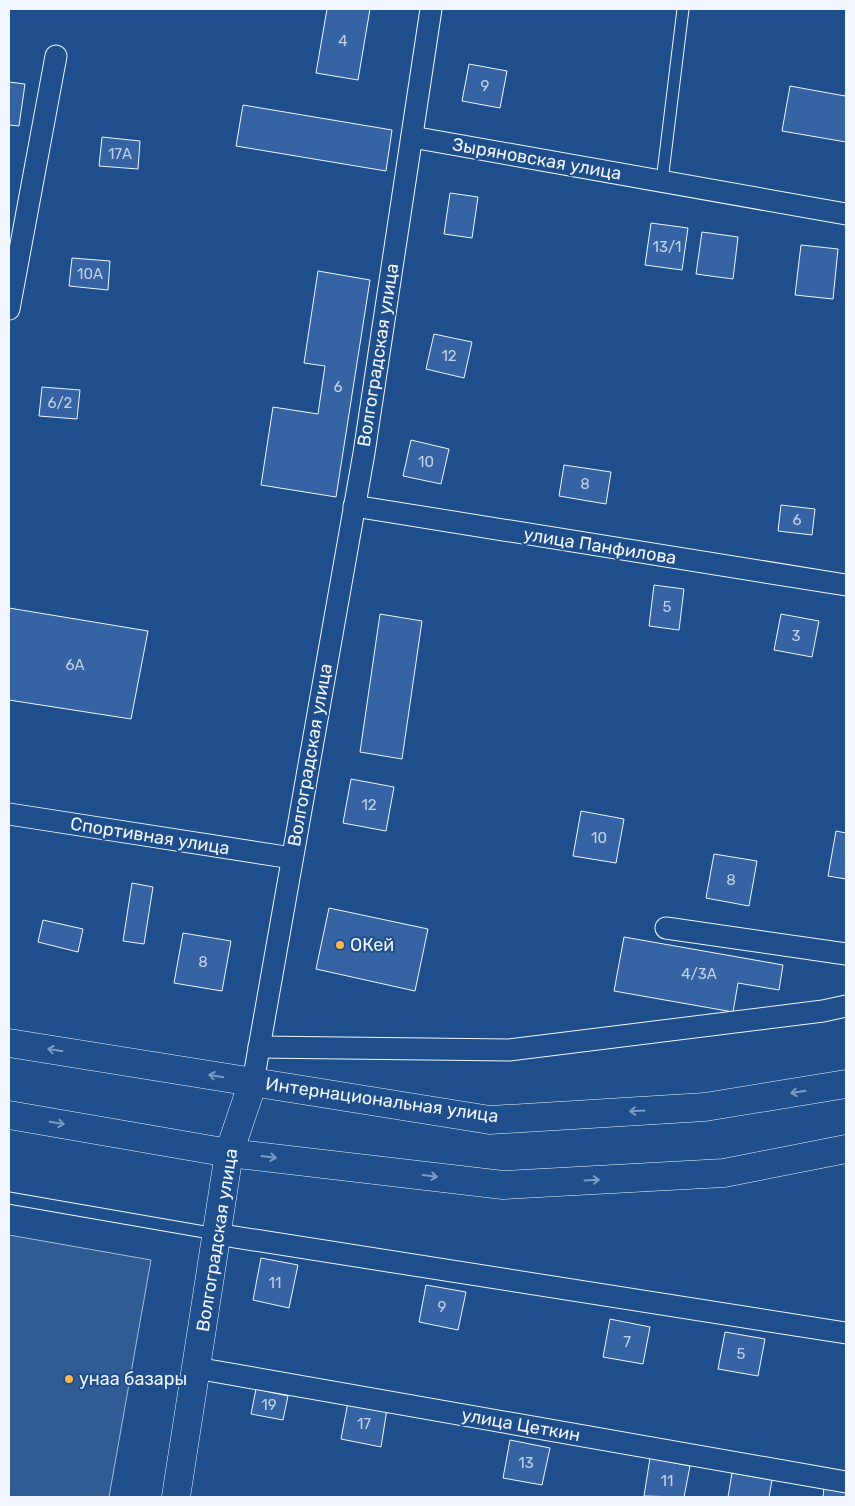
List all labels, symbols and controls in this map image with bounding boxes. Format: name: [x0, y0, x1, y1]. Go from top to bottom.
house number: 4: [338, 32, 348, 50]
house number: 9: [481, 77, 490, 95]
street label: Зыряновская улица: [451, 133, 623, 185]
house number: 17А: [108, 145, 132, 163]
house number: 13/1: [653, 238, 681, 256]
street label: Волгоградская улица: [353, 262, 403, 448]
house number: 10А: [77, 265, 103, 283]
house number: 12: [441, 347, 457, 365]
house number: 6: [333, 378, 343, 396]
house number: 6/2: [48, 394, 73, 412]
house number: 10: [418, 453, 434, 471]
house number: 8: [580, 475, 590, 493]
house number: 6: [792, 511, 802, 529]
street label: улица Панфилова: [522, 523, 678, 569]
house number: 5: [663, 598, 672, 616]
house number: 3: [791, 627, 801, 645]
house number: 6А: [65, 656, 85, 674]
street label: Волгоградская улица: [283, 662, 337, 848]
house number: 12: [361, 796, 377, 814]
street label: Спортивная улица: [69, 813, 231, 859]
house number: 10: [591, 829, 607, 847]
house number: 8: [726, 871, 736, 889]
place label: ОКей: [350, 934, 394, 956]
marker: ОКей: [334, 939, 346, 951]
house number: 8: [198, 953, 208, 971]
house number: 4/3А: [681, 965, 717, 983]
one-way arrow: [48, 1045, 64, 1055]
one-way arrow: [208, 1070, 224, 1080]
street label: Интернациональная улица: [264, 1073, 500, 1127]
one-way arrow: [791, 1087, 807, 1097]
one-way arrow: [629, 1106, 645, 1116]
one-way arrow: [48, 1119, 64, 1129]
street label: Волгоградская улица: [192, 1147, 242, 1333]
one-way arrow: [261, 1152, 277, 1162]
one-way arrow: [422, 1171, 438, 1181]
one-way arrow: [584, 1176, 600, 1185]
house number: 11: [269, 1274, 281, 1292]
house number: 9: [438, 1298, 447, 1316]
house number: 7: [623, 1333, 631, 1351]
house number: 5: [737, 1345, 746, 1363]
place label: унаа базары: [79, 1368, 187, 1390]
marker: унаа базары: [63, 1373, 75, 1385]
house number: 19: [261, 1396, 277, 1414]
street label: улица Цеткин: [460, 1404, 582, 1446]
house number: 17: [357, 1415, 371, 1433]
house number: 13: [518, 1454, 534, 1472]
house number: 11: [661, 1472, 673, 1490]

